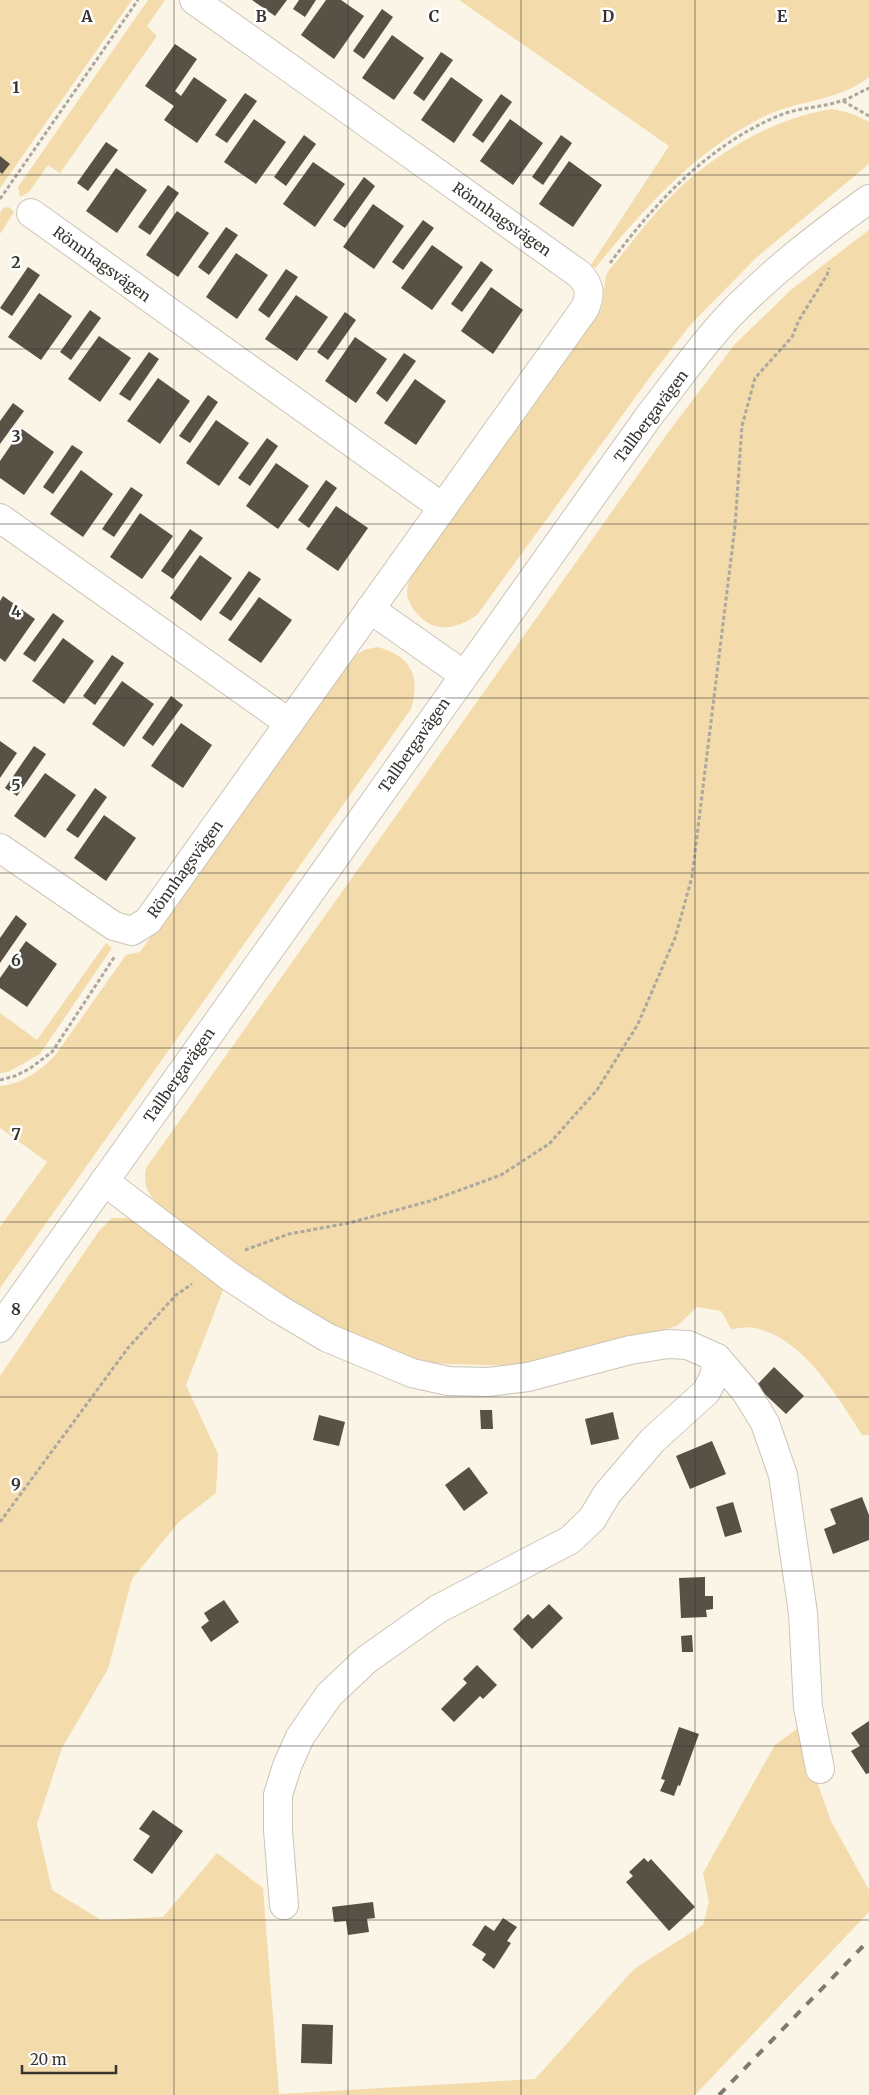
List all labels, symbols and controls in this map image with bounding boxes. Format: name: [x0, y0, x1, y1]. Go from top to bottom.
text: A: [80, 6, 93, 26]
text: B: [255, 6, 267, 26]
text: C: [429, 6, 439, 26]
text: D: [602, 6, 614, 26]
text: E: [777, 6, 788, 26]
text: 1: [12, 77, 20, 97]
street label: Rönnhagsvägen: [449, 178, 555, 260]
street label: Rönnhagsvägen: [49, 222, 155, 306]
text: 2: [11, 252, 21, 272]
street label: Tallbergavägen: [610, 366, 692, 466]
text: 3: [11, 426, 21, 446]
text: 4: [11, 601, 21, 621]
street label: Tallbergavägen: [374, 694, 454, 796]
text: 5: [11, 775, 21, 795]
street label: Rönnhagsvägen: [143, 816, 227, 922]
text: 6: [11, 950, 21, 970]
street label: Tallbergavägen: [139, 1024, 219, 1126]
text: 7: [11, 1124, 21, 1144]
text: 8: [11, 1299, 21, 1319]
text: 9: [11, 1474, 21, 1494]
scale bar: [22, 2042, 116, 2074]
text: 20 m: [30, 2050, 67, 2069]

